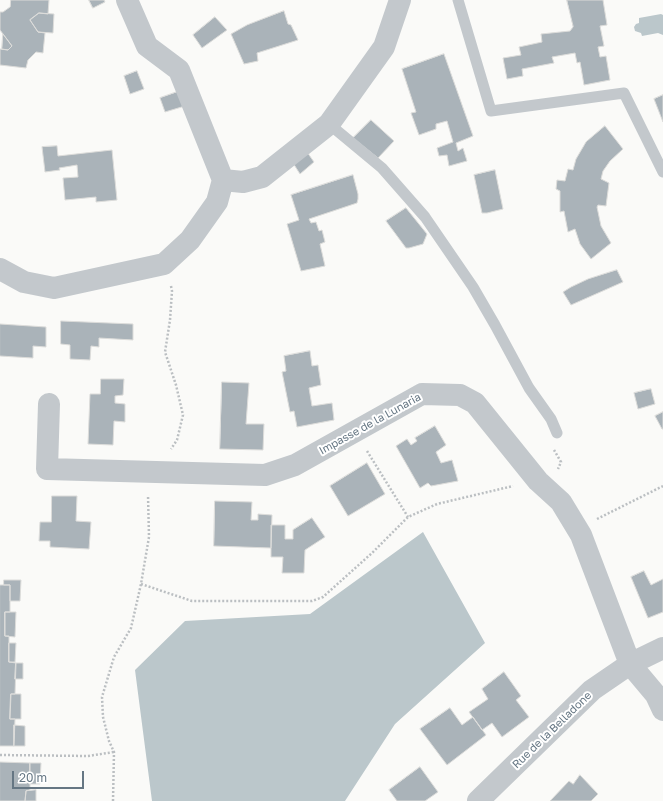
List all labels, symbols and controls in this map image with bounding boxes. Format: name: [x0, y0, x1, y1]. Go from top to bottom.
street label: Impasse de la Lunaria: [317, 390, 423, 458]
street label: Rue de la Belladone: [510, 689, 594, 771]
scale bar: [14, 763, 86, 789]
text: 20 m: [19, 770, 47, 785]

